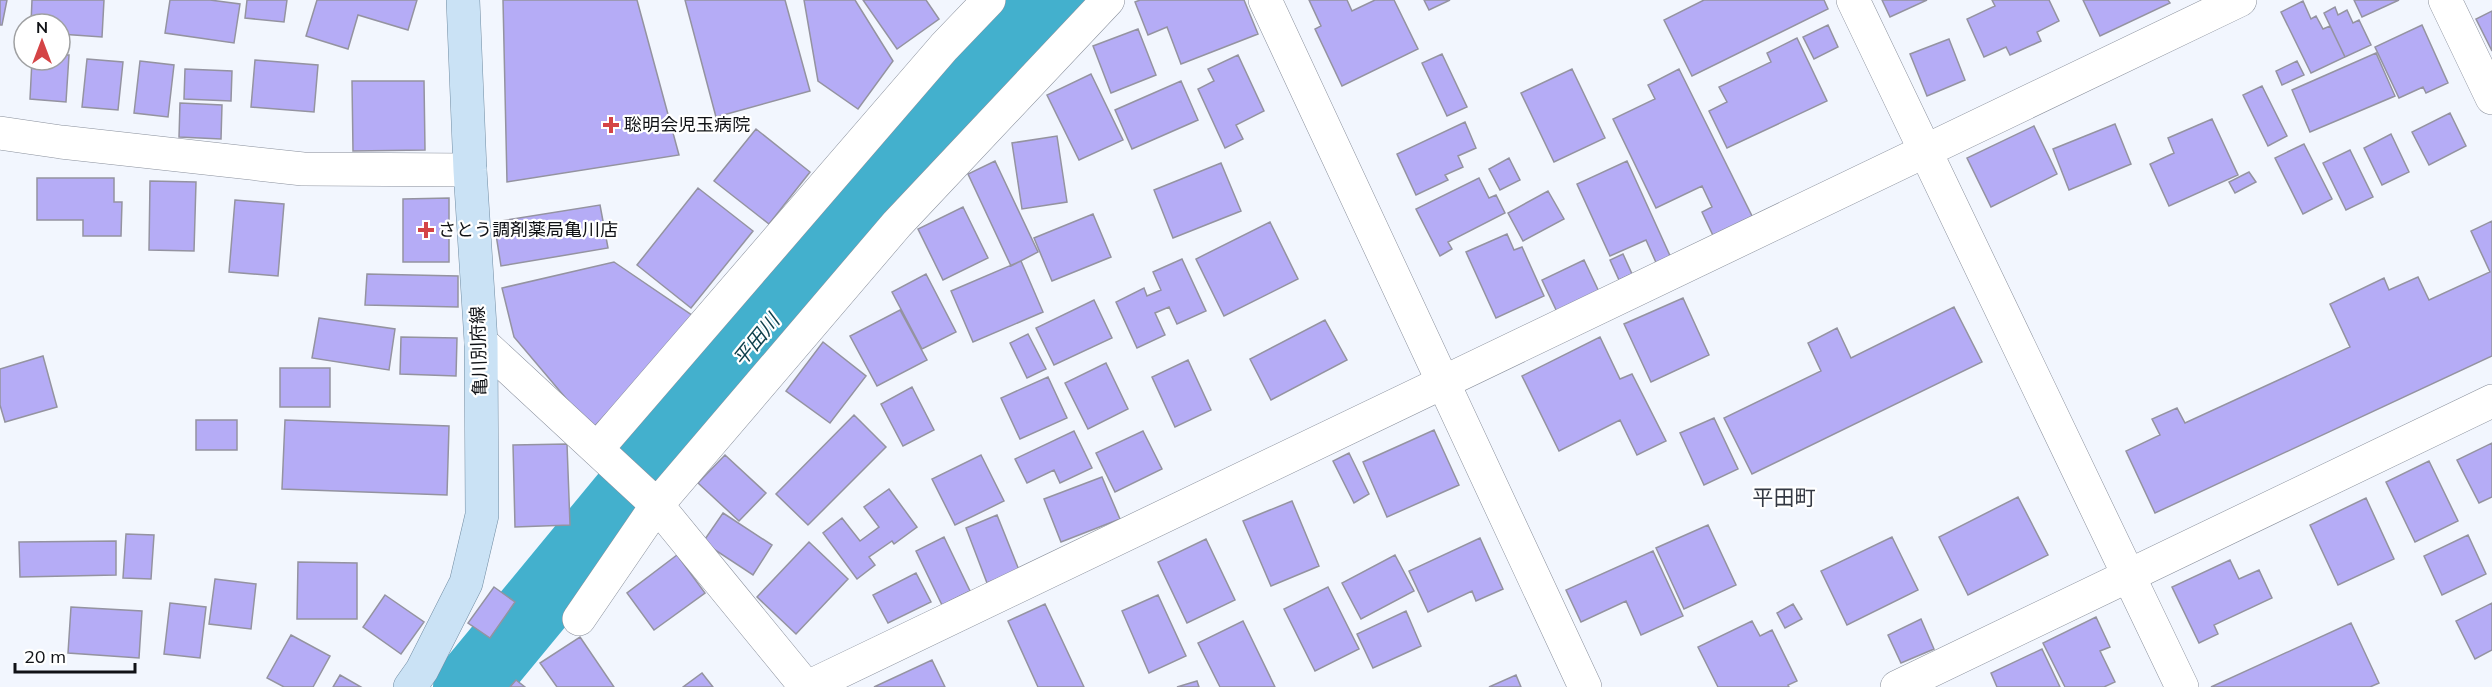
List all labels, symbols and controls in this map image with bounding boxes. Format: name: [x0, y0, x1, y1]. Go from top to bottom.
north arrow: [12, 12, 72, 72]
text: N: [36, 17, 48, 37]
place label: 聡明会児玉病院: [624, 113, 750, 136]
marker: 聡明会児玉病院: [602, 116, 620, 134]
place label: さとう調剤薬局亀川店: [438, 218, 618, 241]
marker: さとう調剤薬局亀川店: [419, 223, 433, 237]
street label: 亀川別府線: [465, 306, 492, 396]
water label: 平田川: [727, 307, 785, 371]
district label: 平田町: [1753, 484, 1816, 510]
scale bar: [15, 636, 135, 674]
text: 20 m: [24, 645, 66, 668]

